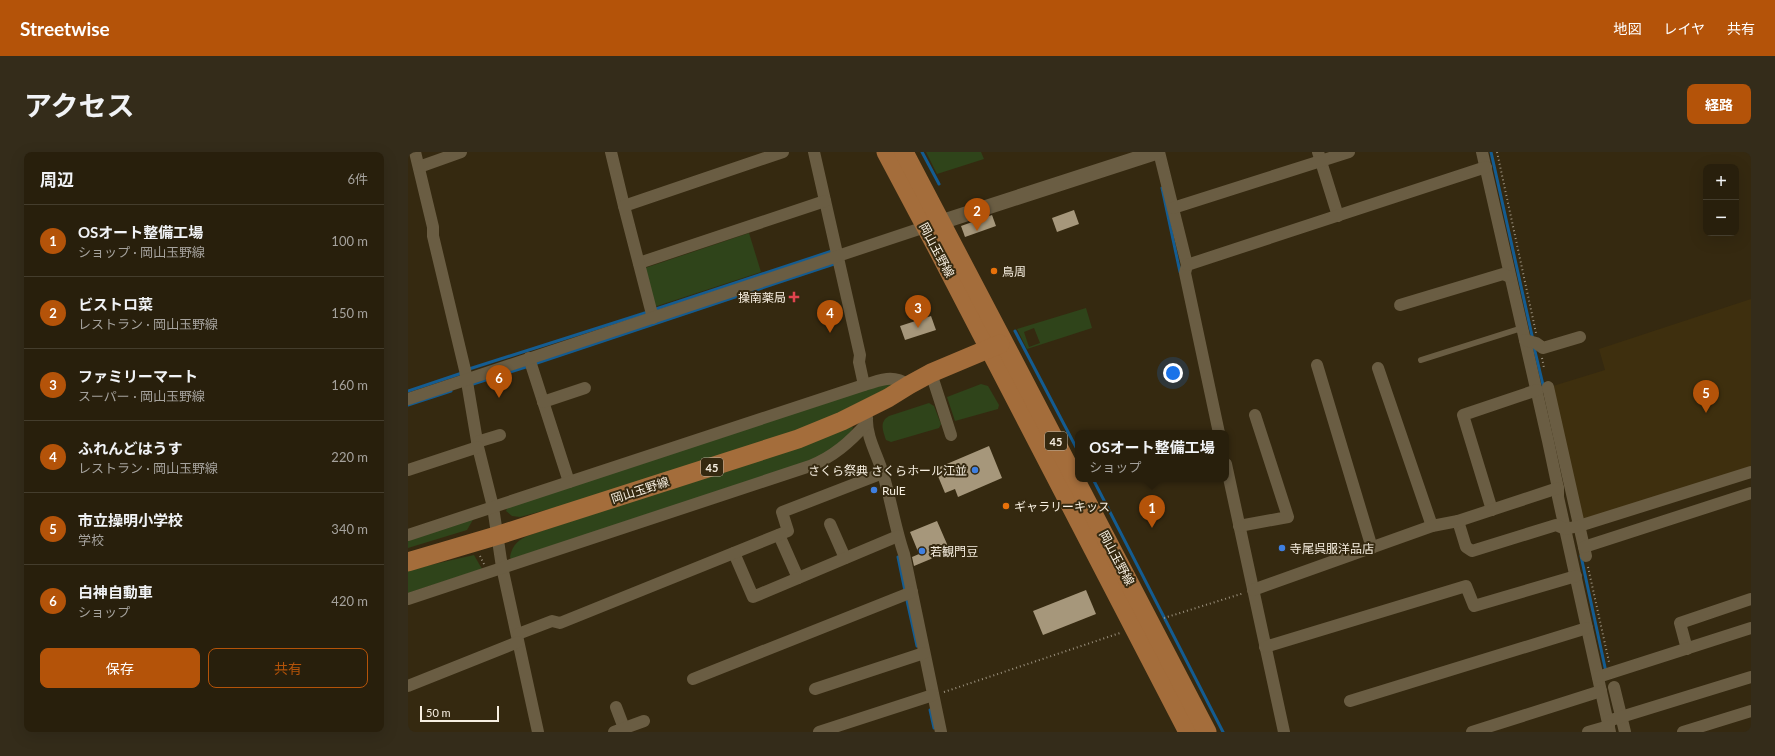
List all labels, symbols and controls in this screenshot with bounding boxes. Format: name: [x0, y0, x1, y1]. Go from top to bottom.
text: Streetwise: [20, 17, 110, 40]
text: 地図: [1613, 20, 1641, 37]
text: レイヤ: [1663, 20, 1705, 37]
text: 共有: [1727, 20, 1755, 37]
button: 経路: [1687, 84, 1751, 124]
text: アクセス: [24, 88, 135, 122]
map controls: [1703, 164, 1739, 236]
button: +: [1703, 164, 1739, 200]
text: 周辺: [40, 169, 74, 190]
text: 6件: [347, 171, 368, 187]
pin: 2: [964, 198, 990, 231]
button: −: [1703, 200, 1739, 236]
street label: 岡山玉野線: [916, 220, 958, 280]
text: OSオート整備工場: [78, 223, 203, 241]
text: 1: [49, 233, 57, 249]
text: 100 m: [331, 233, 368, 249]
text: ショップ · 岡山玉野線: [78, 244, 205, 260]
place label: 鳥周: [1002, 264, 1026, 279]
marker: 鳥周: [989, 266, 999, 276]
place label: 操南薬局: [738, 290, 786, 305]
marker: 操南薬局: [789, 292, 799, 302]
text: ビストロ菜: [78, 295, 153, 313]
pin: 3: [905, 295, 931, 328]
pin: 4: [817, 300, 843, 333]
text: 2: [49, 305, 57, 321]
text: 150 m: [331, 305, 368, 321]
text: レストラン · 岡山玉野線: [78, 316, 218, 332]
your location: [1163, 363, 1183, 383]
pin: 6: [486, 365, 512, 398]
text: ファミリーマート: [78, 367, 198, 385]
text: 3: [49, 377, 57, 393]
text: 160 m: [331, 377, 368, 393]
pin: 5: [1693, 380, 1719, 413]
text: スーパー · 岡山玉野線: [78, 388, 205, 404]
popup: [1075, 430, 1229, 482]
road number: 45: [1045, 432, 1067, 450]
text: OSオート整備工場: [1089, 438, 1215, 456]
text: ふれんどはうす: [78, 439, 183, 457]
text: 4: [49, 449, 57, 465]
text: 220 m: [331, 449, 368, 465]
road number: 45: [701, 458, 723, 476]
text: ショップ: [1089, 459, 1141, 475]
text: レストラン · 岡山玉野線: [78, 460, 218, 476]
place label: さくら祭典 さくらホール江並: [808, 463, 967, 478]
marker: さくら祭典 さくらホール江並: [970, 465, 980, 475]
street label: 岡山玉野線: [609, 474, 671, 506]
place label: RulE: [882, 483, 906, 498]
marker: RulE: [869, 485, 879, 495]
pin: 1: [1139, 495, 1165, 528]
place label: ギャラリーキッス: [1014, 499, 1110, 514]
marker: ギャラリーキッス: [1001, 501, 1011, 511]
text: 市立操明小学校: [78, 511, 183, 529]
text: 5: [49, 521, 57, 537]
text: 340 m: [331, 521, 368, 537]
street label: 岡山玉野線: [1096, 528, 1138, 588]
text: 学校: [78, 532, 104, 548]
place label: 寺尾呉服洋品店: [1290, 541, 1374, 556]
marker: 寺尾呉服洋品店: [1277, 543, 1287, 553]
place label: 若観門豆: [930, 544, 978, 559]
marker: 若観門豆: [917, 546, 927, 556]
text: 白神自動車: [78, 583, 153, 601]
text: 6: [49, 593, 57, 609]
text: 420 m: [331, 593, 368, 609]
text: ショップ: [78, 604, 130, 620]
button: 保存: [40, 648, 200, 688]
button: 共有: [208, 648, 368, 688]
scale bar: [420, 704, 499, 723]
text: 50 m: [426, 706, 451, 719]

